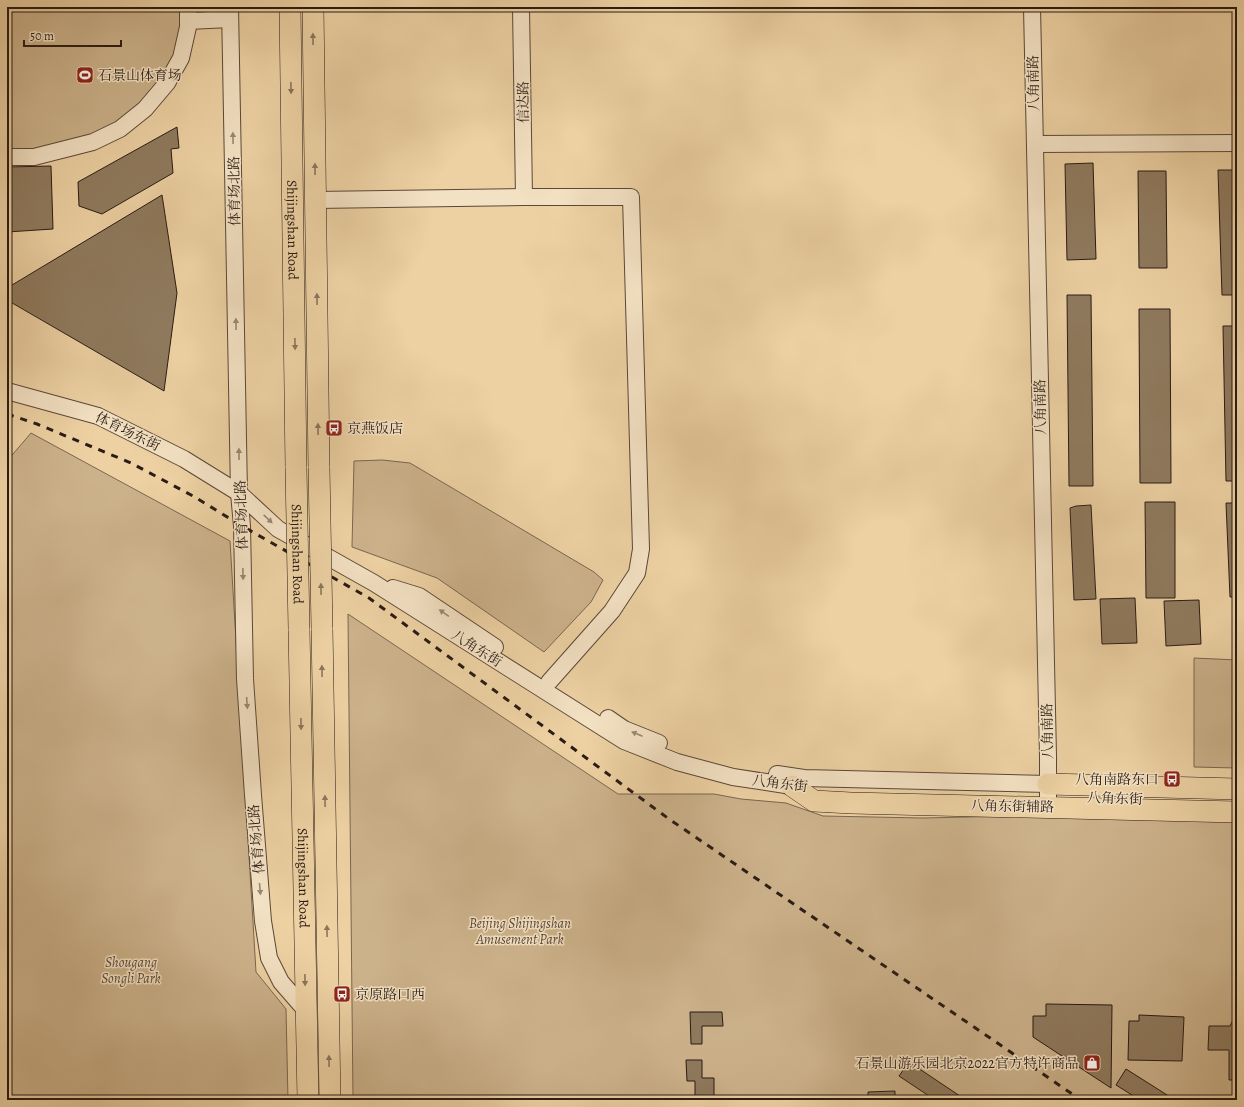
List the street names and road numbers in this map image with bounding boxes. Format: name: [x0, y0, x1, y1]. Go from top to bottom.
street label: 八角南路: [1024, 55, 1043, 111]
street label: 信达路: [514, 81, 533, 123]
street label: 体育场北路: [224, 156, 245, 226]
street label: Shijingshan Road: [282, 180, 303, 281]
street label: 八角南路: [1031, 379, 1050, 435]
street label: 体育场东街: [92, 408, 163, 455]
street label: 体育场北路: [231, 480, 252, 550]
street label: Shijingshan Road: [287, 504, 308, 605]
street label: 八角东街: [448, 626, 506, 671]
street label: 八角南路: [1038, 703, 1057, 759]
street label: 八角东街: [751, 771, 809, 796]
street label: 八角东街: [1087, 788, 1143, 809]
street label: 八角东街辅路: [970, 796, 1054, 817]
street label: 体育场北路: [244, 803, 269, 875]
street label: Shijingshan Road: [293, 828, 314, 929]

